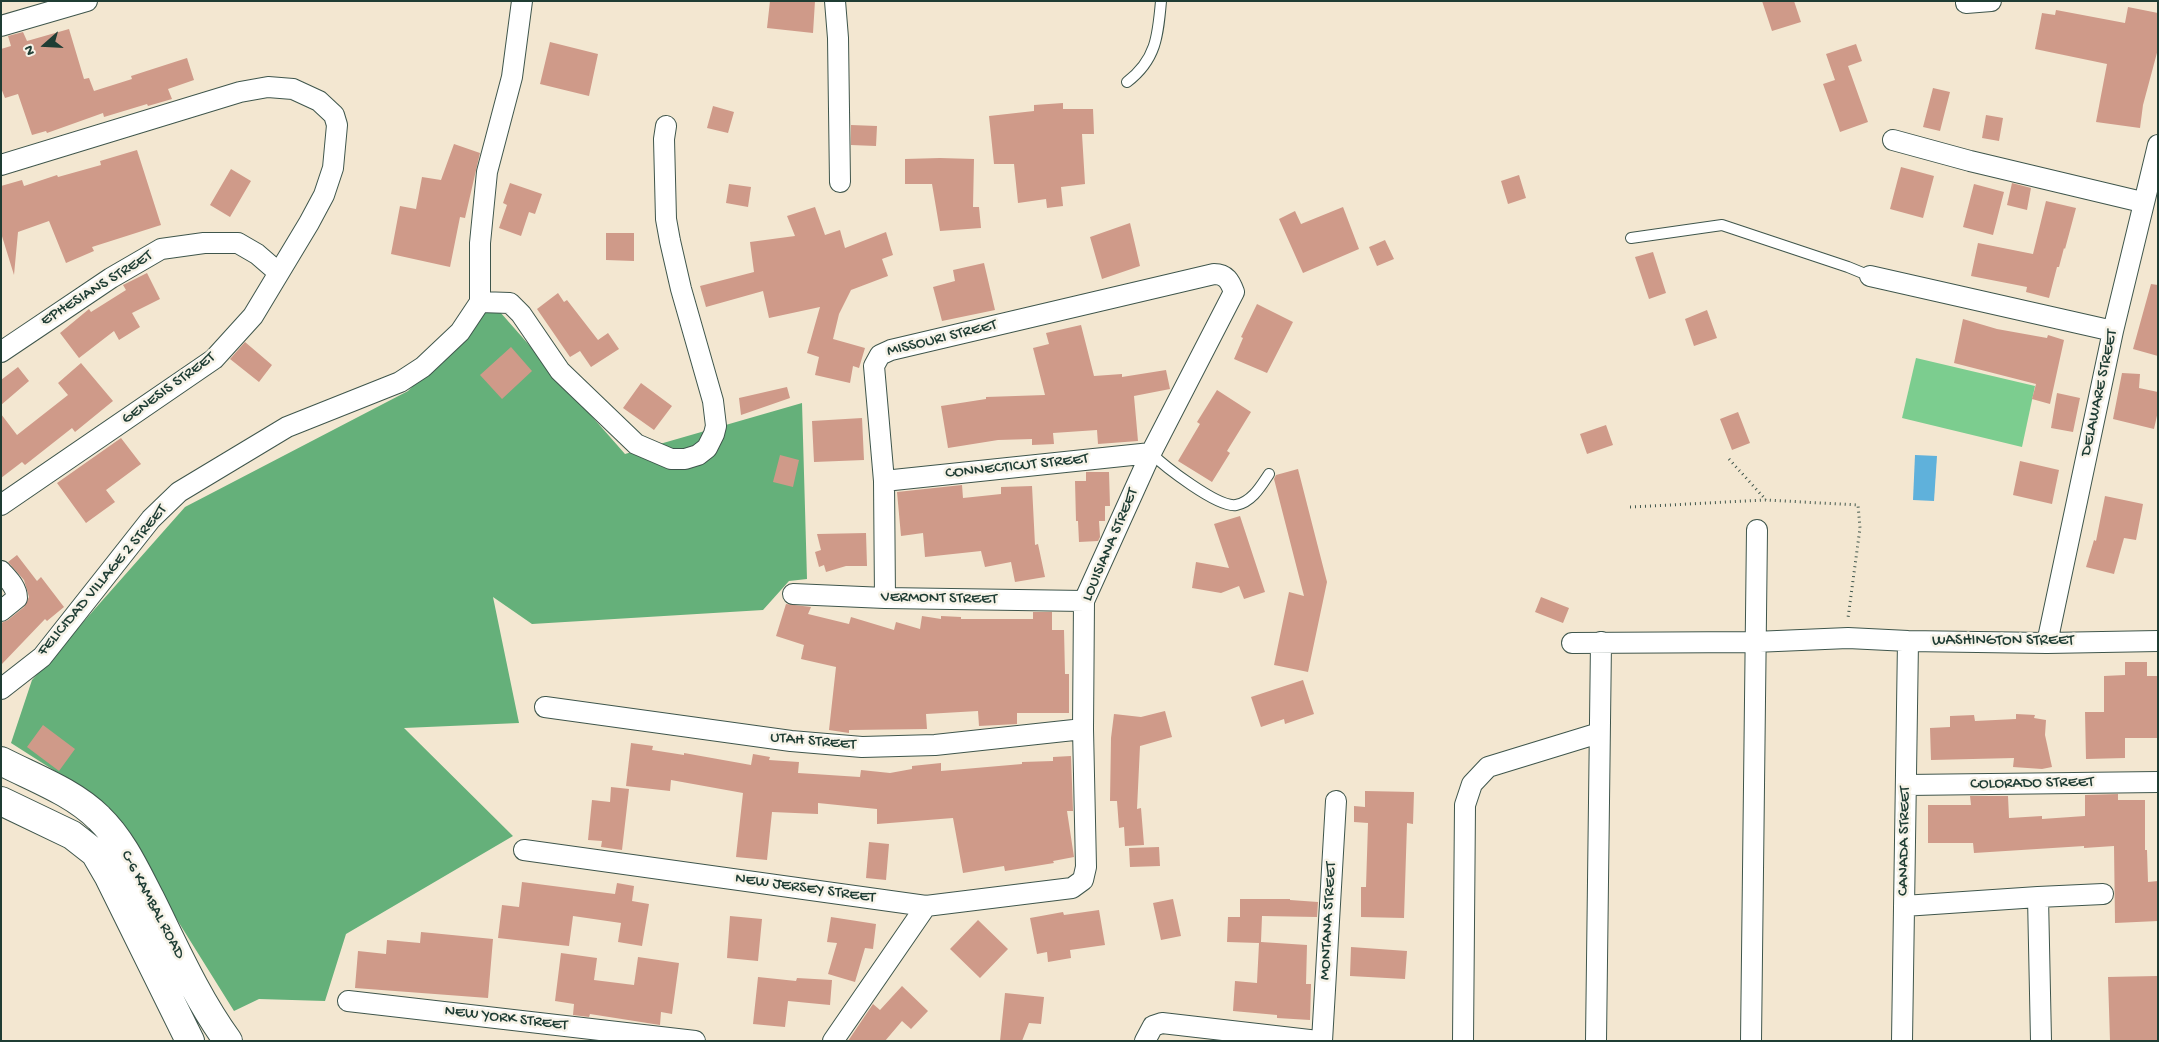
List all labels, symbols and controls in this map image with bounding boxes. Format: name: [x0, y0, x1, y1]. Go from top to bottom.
north arrow: [20, 20, 70, 70]
text: N: [21, 43, 40, 57]
street label: EPHESIANS STREET: [38, 247, 156, 331]
street label: MISSOURI STREET: [885, 316, 999, 362]
street label: DELAWARE STREET: [2077, 328, 2123, 458]
street label: GENESIS STREET: [118, 349, 220, 429]
street label: CONNECTICUT STREET: [945, 450, 1089, 484]
street label: LOUISIANA STREET: [1079, 486, 1143, 604]
street label: FELICIDAD VILLAGE 2 STREET: [34, 501, 172, 661]
street label: VERMONT STREET: [881, 588, 997, 610]
street label: WASHINGTON STREET: [1932, 632, 2074, 652]
street label: UTAH STREET: [769, 729, 857, 755]
street label: COLORADO STREET: [1970, 773, 2094, 795]
street label: CANADA STREET: [1894, 786, 1916, 896]
street label: C-6 KAMBAL ROAD: [115, 847, 189, 963]
street label: MONTANA STREET: [1316, 861, 1342, 981]
street label: NEW JERSEY STREET: [734, 870, 876, 908]
street label: NEW YORK STREET: [443, 1002, 569, 1036]

